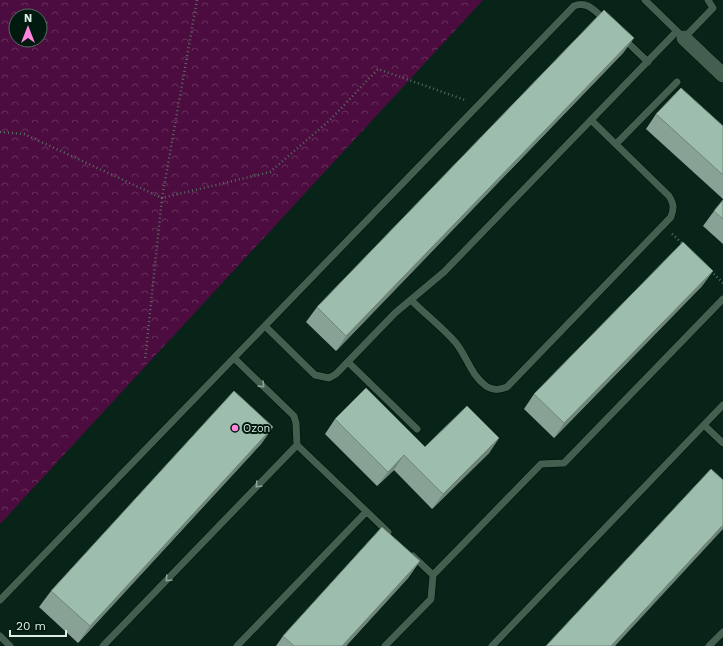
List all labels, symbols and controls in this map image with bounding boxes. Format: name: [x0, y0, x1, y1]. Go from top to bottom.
north arrow: [8, 8, 48, 48]
text: N: [24, 12, 32, 25]
one-way arrow: [257, 380, 265, 388]
place label: Ozon: [243, 422, 270, 435]
marker: Ozon: [230, 423, 240, 433]
one-way arrow: [255, 480, 263, 488]
one-way arrow: [165, 574, 172, 582]
scale bar: [10, 612, 66, 638]
text: 20 m: [16, 619, 46, 633]

